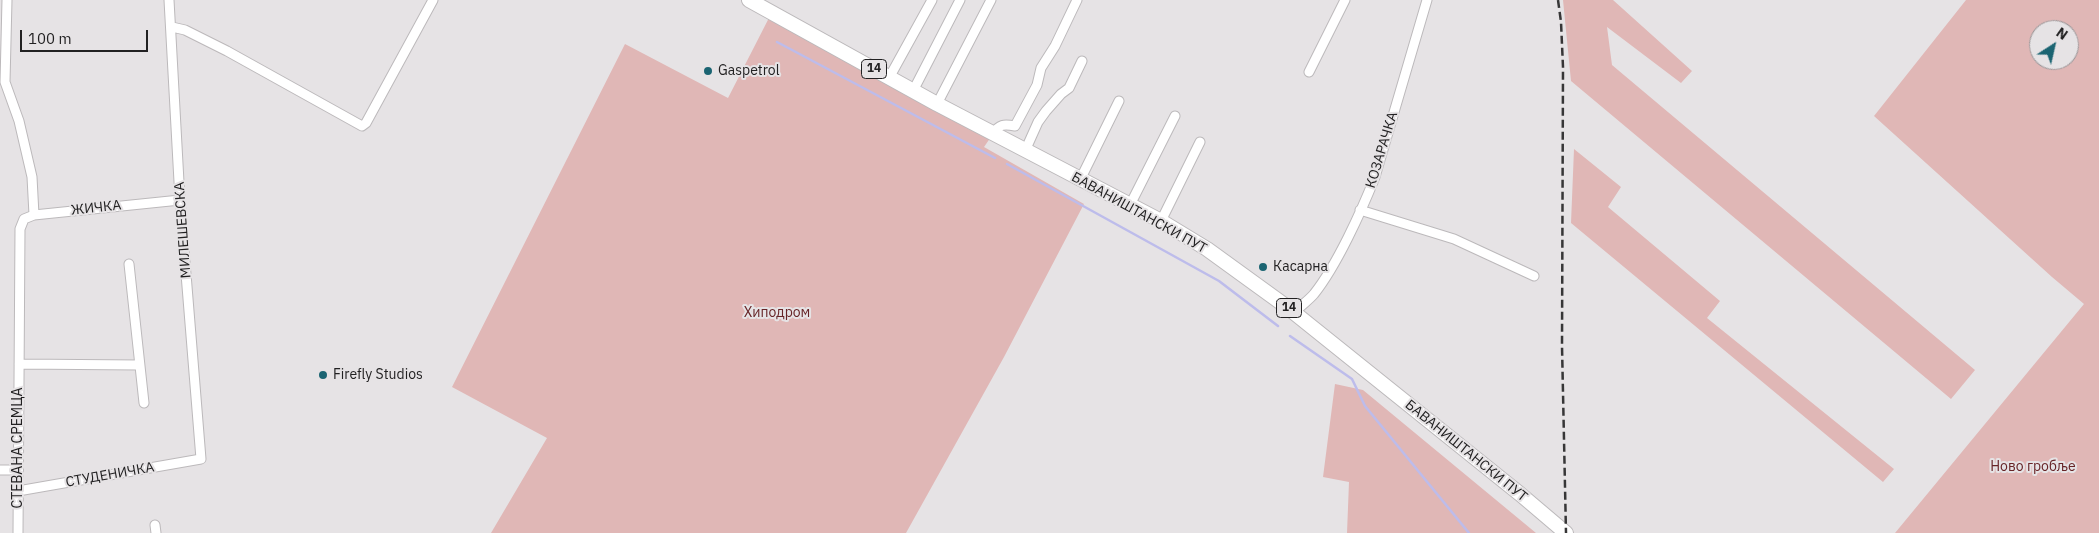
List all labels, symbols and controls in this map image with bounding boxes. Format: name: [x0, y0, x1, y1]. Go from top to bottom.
scale bar: [22, 20, 150, 52]
north arrow: [2029, 20, 2079, 70]
text: N: [2053, 23, 2071, 44]
text: 100 m: [28, 29, 72, 48]
road number: 14: [862, 60, 886, 78]
place label: Gaspetrol: [718, 63, 779, 79]
marker: Gaspetrol: [702, 65, 714, 77]
street label: КОЗАРАЧКА: [1362, 110, 1402, 190]
street label: БАВАНИШТАНСКИ ПУТ: [1068, 169, 1210, 257]
street label: МИЛЕШЕВСКА: [171, 181, 195, 279]
street label: ЖИЧКА: [70, 197, 122, 219]
place label: Касарна: [1273, 259, 1328, 275]
marker: Касарна: [1257, 261, 1269, 273]
road number: 14: [1276, 298, 1302, 318]
park label: Хиподром: [744, 305, 810, 321]
place label: Firefly Studios: [333, 367, 423, 383]
marker: Firefly Studios: [317, 369, 329, 381]
street label: СТЕВАНА СРЕМЦА: [10, 388, 26, 508]
street label: БАВАНИШТАНСКИ ПУТ: [1402, 397, 1530, 505]
street label: СТУДЕНИЧКА: [64, 459, 156, 491]
park label: Ново гробље: [1990, 459, 2076, 475]

